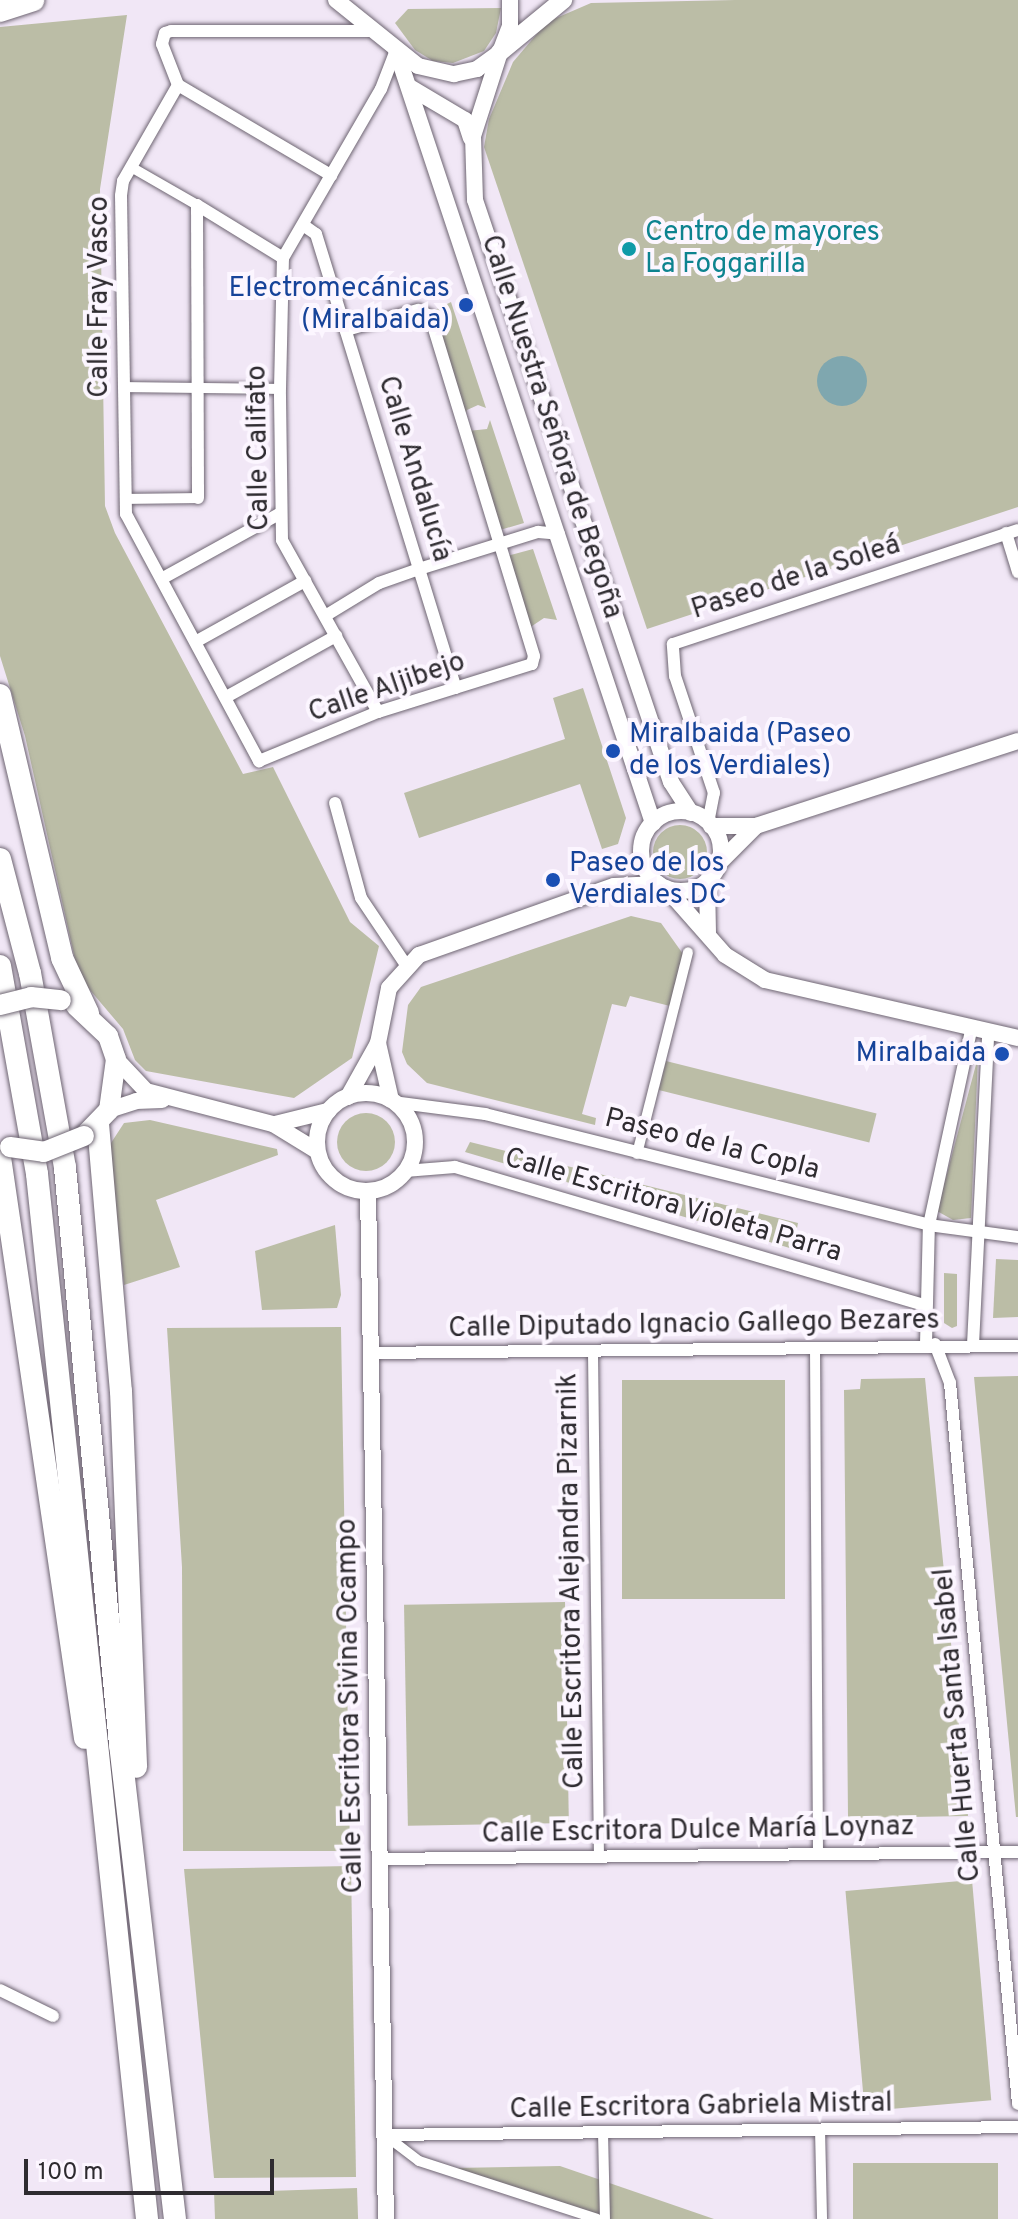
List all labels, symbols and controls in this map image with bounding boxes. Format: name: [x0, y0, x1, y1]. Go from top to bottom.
street label: Calle Fray Vasco: [83, 196, 117, 398]
place label: Centro de mayores La Foggarilla: [645, 216, 880, 282]
street label: Calle Nuestra Señora de Begoña: [473, 231, 629, 623]
marker: Centro de mayores La Foggarilla: [620, 240, 638, 258]
place label: Electromecánicas (Miralbaida): [229, 272, 450, 338]
marker: Electromecánicas (Miralbaida): [457, 296, 475, 314]
street label: Calle Califato: [241, 365, 277, 531]
street label: Calle Andalucía: [370, 372, 458, 566]
street label: Paseo de la Soleá: [687, 528, 905, 628]
street label: Calle Aljibejo: [304, 645, 470, 731]
place label: Miralbaida (Paseo de los Verdiales): [629, 718, 851, 784]
marker: Miralbaida (Paseo de los Verdiales): [604, 742, 622, 760]
place label: Paseo de los Verdiales DC: [569, 847, 727, 913]
marker: Paseo de los Verdiales DC: [544, 871, 562, 889]
place label: Miralbaida: [856, 1037, 986, 1071]
marker: Miralbaida: [993, 1045, 1011, 1063]
street label: Paseo de la Copla: [601, 1102, 823, 1188]
street label: Calle Escritora Violeta Parra: [500, 1142, 846, 1270]
street label: Calle Diputado Ignacio Gallego Bezares: [448, 1304, 940, 1346]
street label: Calle Escritora Alejandra Pizarnik: [552, 1372, 592, 1790]
street label: Calle Escritora Sivina Ocampo: [331, 1518, 371, 1894]
street label: Calle Huerta Santa Isabel: [928, 1567, 988, 1883]
street label: Calle Escritora Dulce María Loynaz: [481, 1810, 915, 1852]
street label: Calle Escritora Gabriela Mistral: [509, 2087, 893, 2127]
scale bar: [28, 2143, 278, 2193]
text: 100 m: [38, 2158, 104, 2188]

